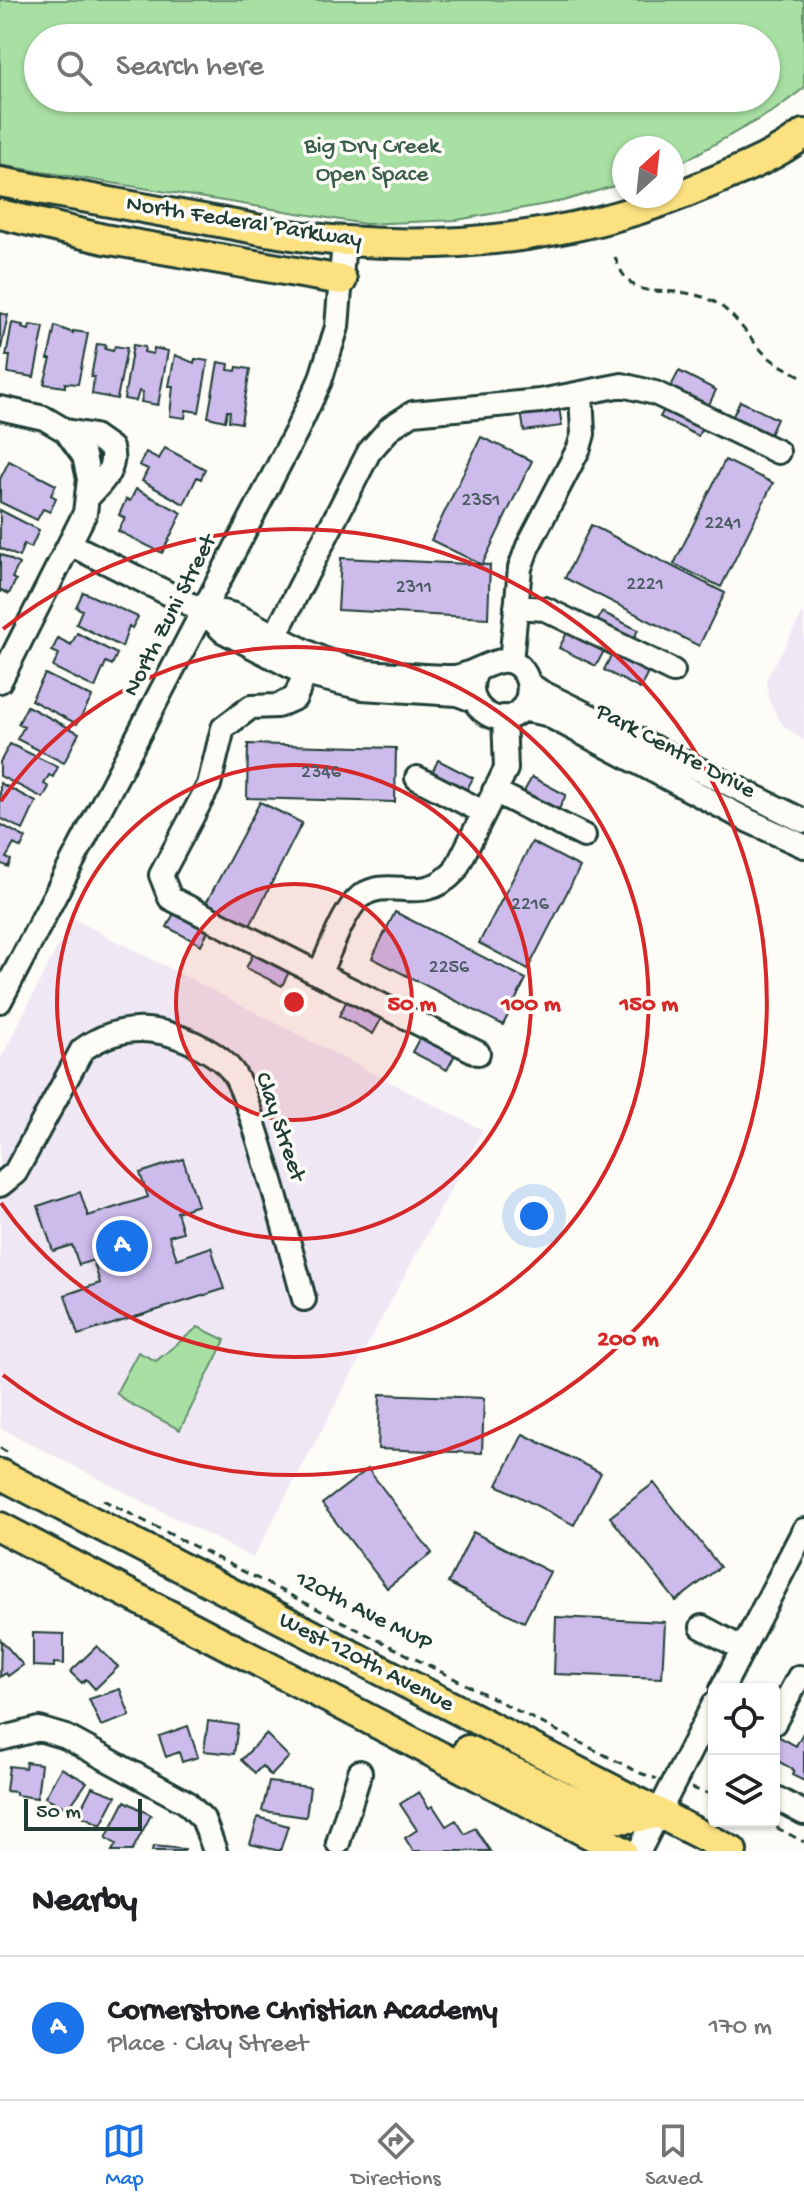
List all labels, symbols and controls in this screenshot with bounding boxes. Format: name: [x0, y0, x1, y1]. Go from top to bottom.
search box: [24, 24, 780, 112]
icon: search: [52, 46, 96, 90]
text: Search here: [116, 51, 264, 86]
park label: Big Dry Creek Open Space: [303, 133, 442, 190]
north arrow: [612, 136, 684, 208]
street label: North Federal Parkway: [124, 190, 364, 256]
house number: 2351: [462, 490, 500, 513]
house number: 2241: [704, 513, 742, 536]
street label: North Zuni Street: [118, 528, 225, 702]
house number: 2221: [626, 574, 664, 597]
house number: 2311: [396, 577, 432, 600]
street label: Park Centre Drive: [589, 697, 760, 807]
house number: 2346: [301, 762, 342, 785]
house number: 2216: [511, 894, 550, 917]
house number: 2256: [429, 957, 470, 980]
centre of rings: [280, 988, 308, 1016]
text: 50 m: [388, 991, 436, 1020]
text: 100 m: [500, 991, 561, 1020]
text: 150 m: [619, 991, 678, 1020]
street label: Clay Street: [247, 1069, 312, 1187]
your location: [514, 1196, 554, 1236]
pin: A: [96, 1216, 148, 1276]
text: 200 m: [597, 1326, 659, 1355]
street label: 120th Ave MUP: [289, 1565, 437, 1659]
street label: West 120th Avenue: [274, 1606, 459, 1720]
map controls: [708, 1683, 780, 1827]
button: locate: [708, 1683, 780, 1755]
button: layers: [708, 1755, 780, 1827]
scale bar: [24, 1795, 142, 1831]
text: 50 m: [36, 1800, 81, 1826]
text: Nearby: [32, 1883, 137, 1923]
text: Cornerstone Christian Academy: [108, 1995, 498, 2030]
text: A: [50, 2013, 66, 2044]
text: 170 m: [709, 2013, 772, 2044]
text: Place · Clay Street: [108, 2030, 308, 2061]
tab: Map: [102, 2119, 146, 2193]
tab: Directions: [351, 2119, 441, 2193]
tab: Saved: [645, 2119, 702, 2193]

